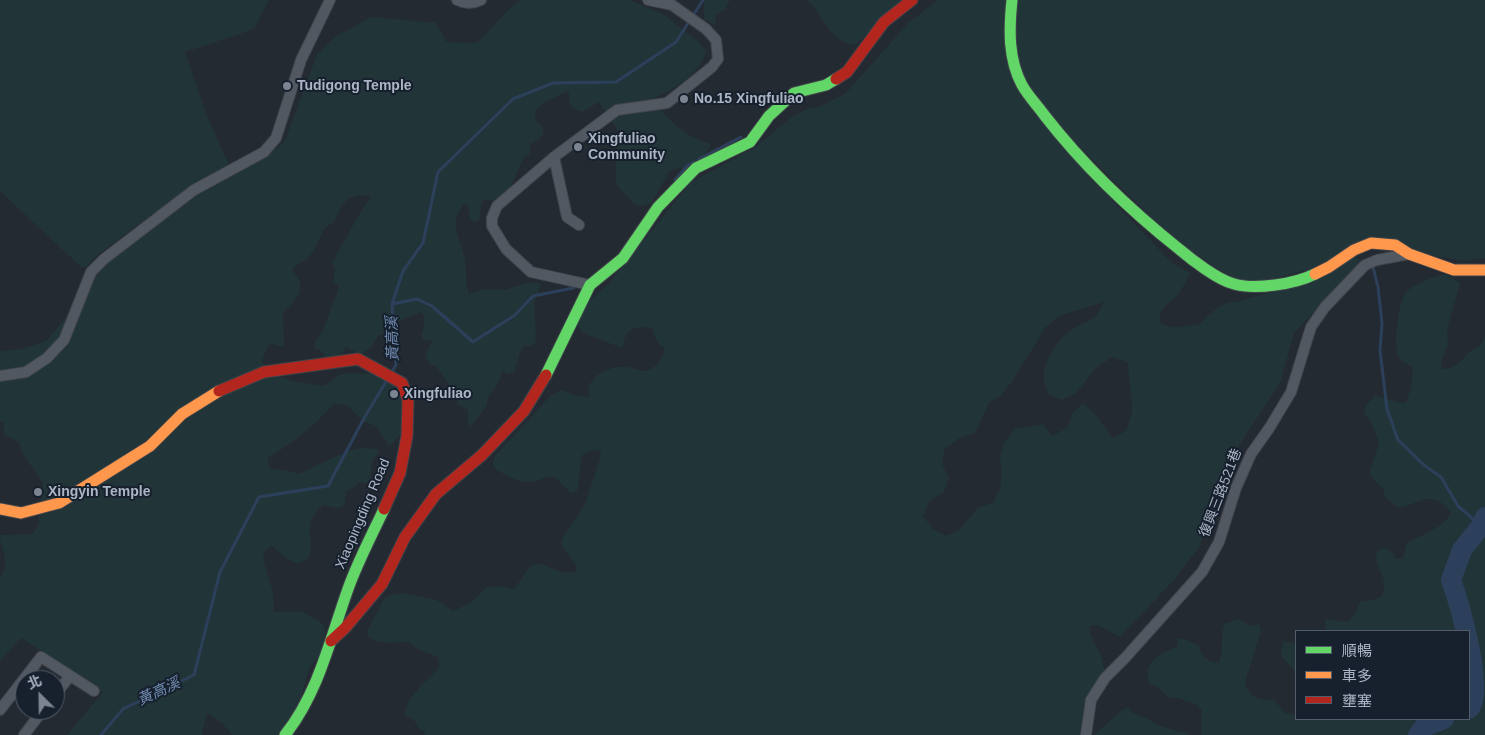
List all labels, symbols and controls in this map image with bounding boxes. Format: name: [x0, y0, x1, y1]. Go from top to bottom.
place label: Tudigong Temple: [297, 78, 412, 94]
marker: Tudigong Temple: [281, 80, 293, 92]
place label: No.15 Xingfuliao: [694, 91, 804, 107]
marker: No.15 Xingfuliao: [678, 93, 690, 105]
place label: Xingfuliao Community: [588, 131, 665, 164]
marker: Xingfuliao Community: [572, 141, 584, 153]
water label: 黃高溪: [383, 316, 403, 362]
place label: Xingfuliao: [404, 386, 472, 402]
marker: Xingfuliao: [388, 388, 400, 400]
street label: 復興三路521巷: [1196, 446, 1246, 540]
street label: Xiaopingding Road: [332, 456, 394, 572]
place label: Xingyin Temple: [48, 484, 150, 500]
marker: Xingyin Temple: [32, 486, 44, 498]
legend: [1295, 630, 1470, 720]
text: 順暢: [1342, 642, 1372, 659]
text: 車多: [1342, 667, 1372, 684]
north arrow: [15, 670, 65, 720]
text: 北: [25, 672, 44, 692]
water label: 黃高溪: [135, 674, 183, 710]
text: 壅塞: [1342, 692, 1372, 709]

